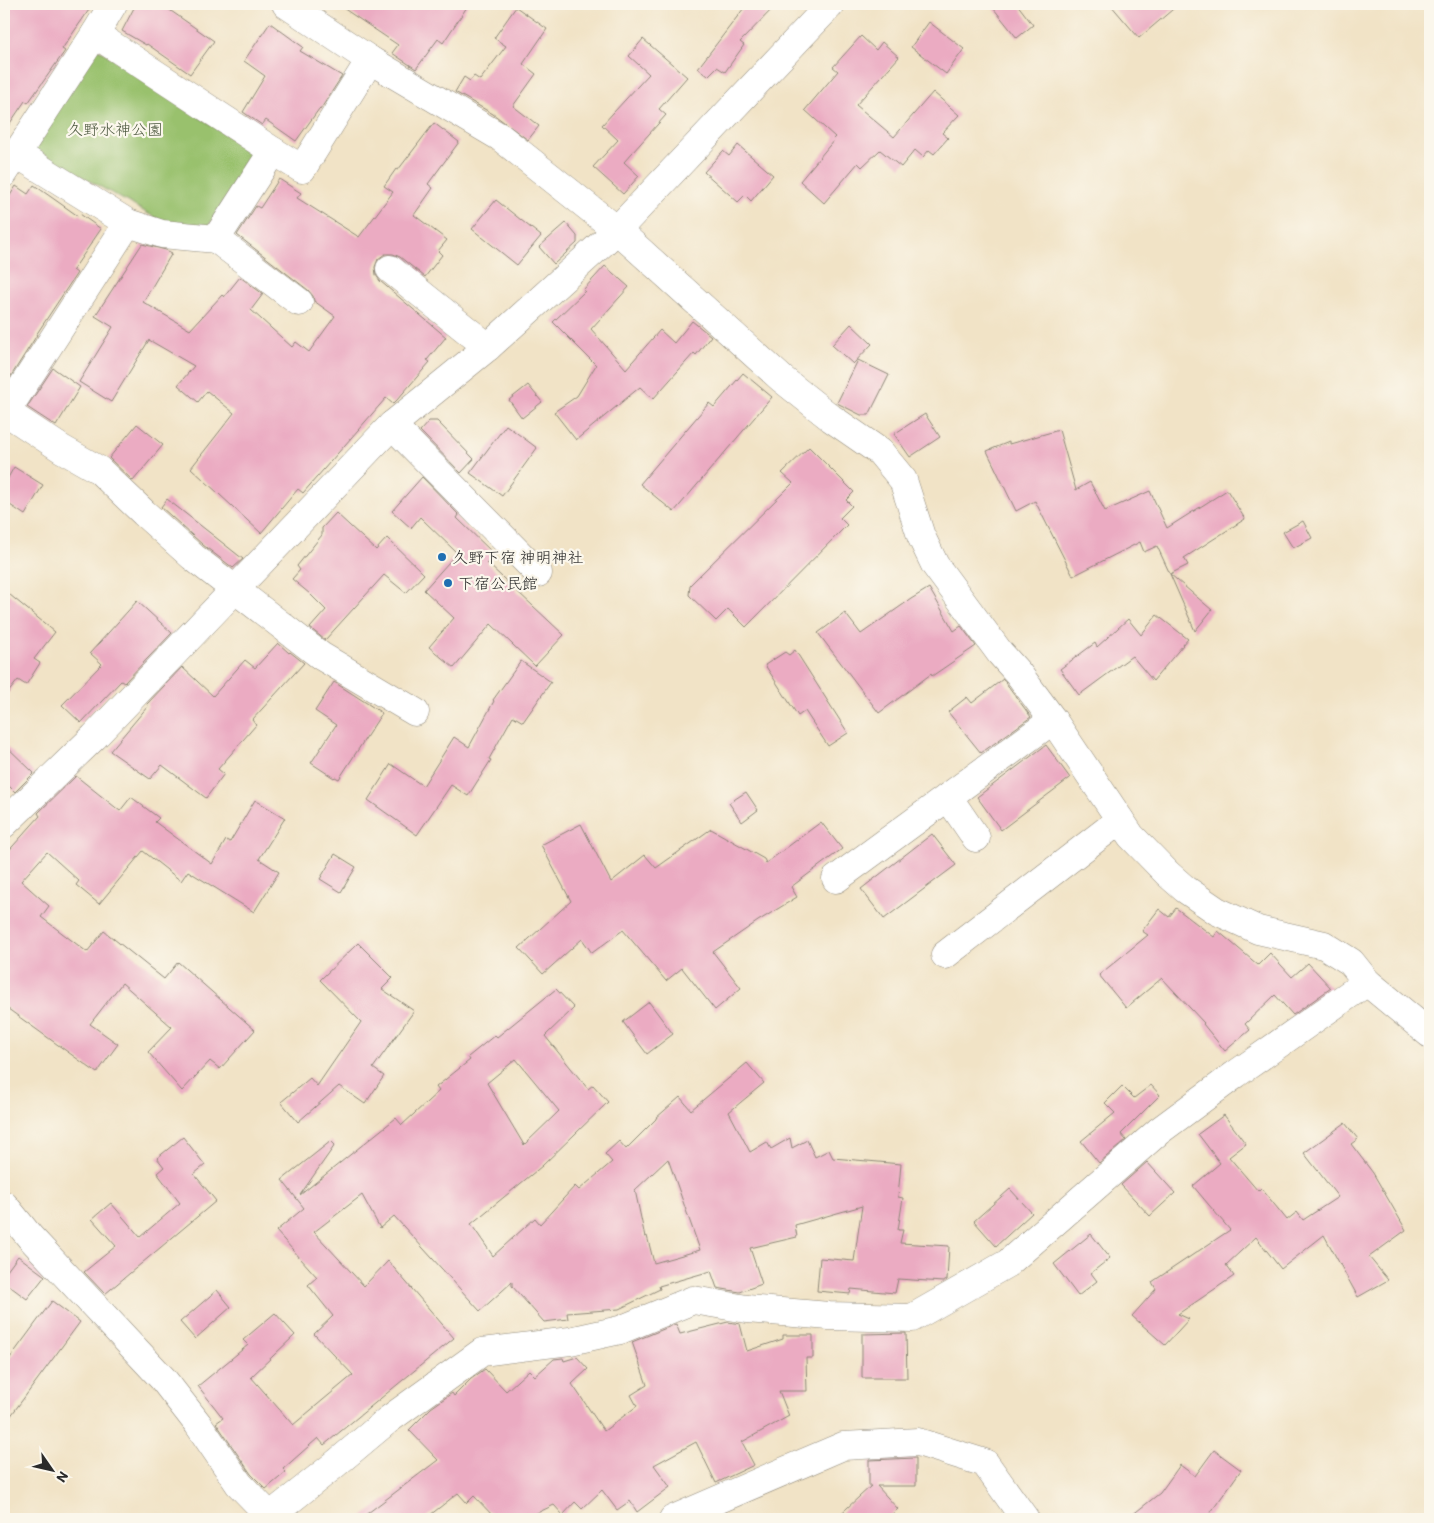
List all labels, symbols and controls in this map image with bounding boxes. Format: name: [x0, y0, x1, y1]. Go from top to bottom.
park label: 久野水神公園: [67, 120, 163, 139]
place label: 久野下宿 神明神社: [452, 548, 584, 567]
marker: 久野下宿 神明神社: [436, 551, 448, 563]
place label: 下宿公民館: [458, 574, 538, 593]
marker: 下宿公民館: [442, 577, 454, 589]
north arrow: [28, 1446, 78, 1496]
text: N: [53, 1468, 72, 1486]

